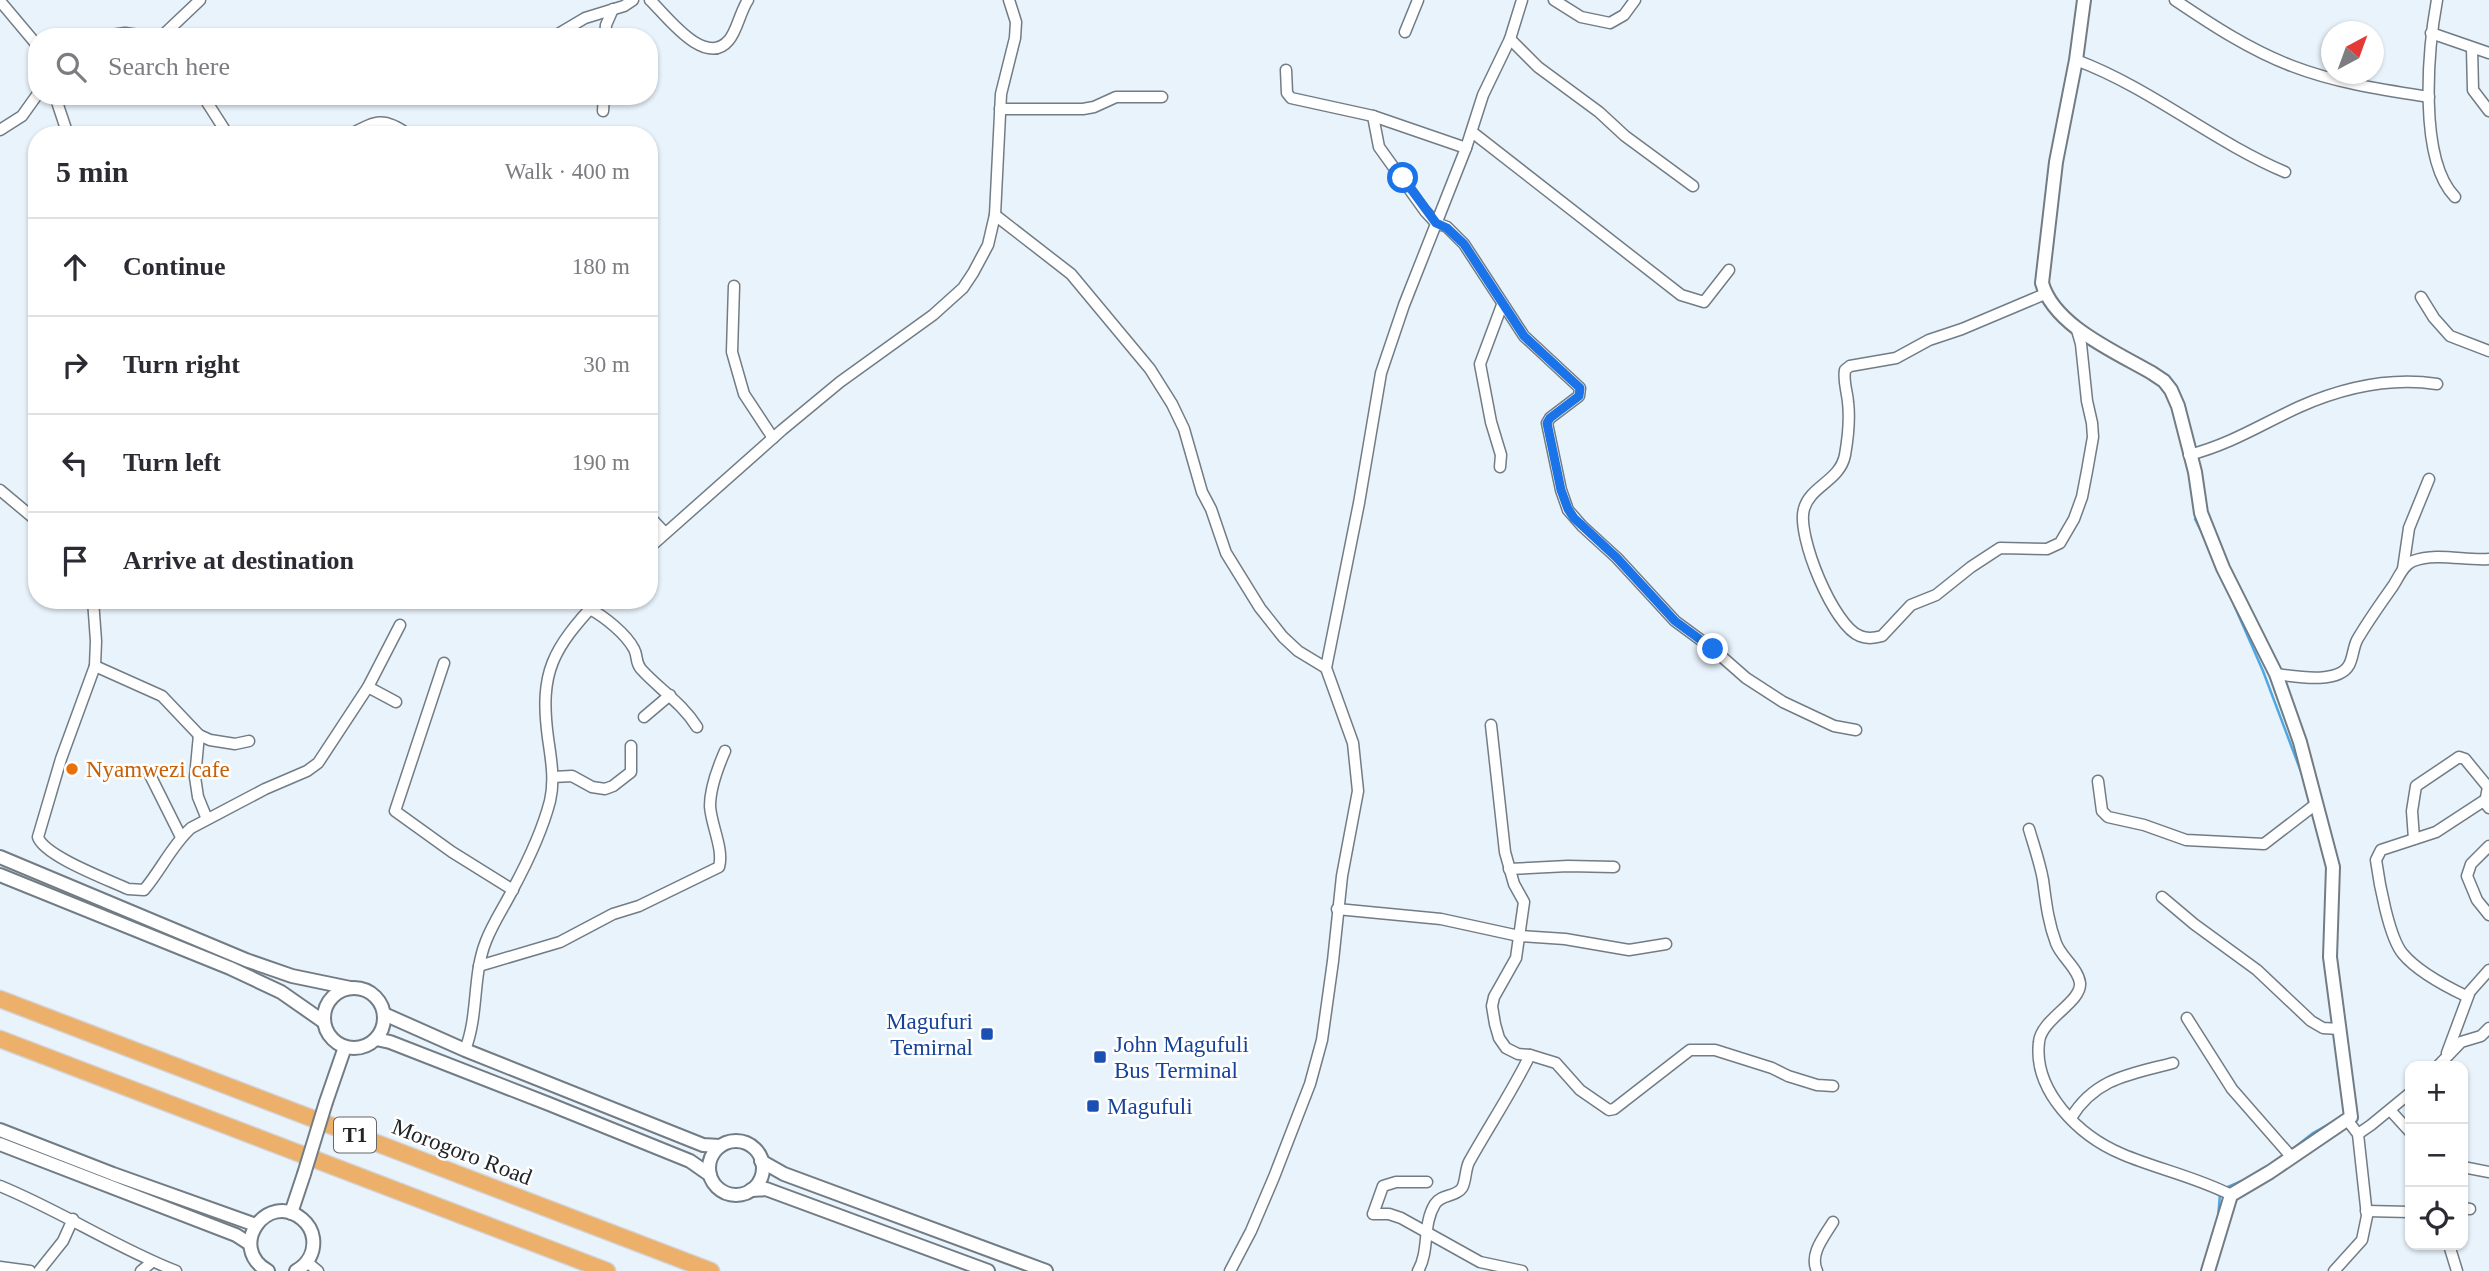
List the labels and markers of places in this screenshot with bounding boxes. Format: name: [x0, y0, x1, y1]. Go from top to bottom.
place label: Nyamwezi cafe: [86, 757, 230, 782]
marker: Nyamwezi cafe: [64, 761, 80, 777]
place label: Magufuri Temirnal: [886, 1009, 973, 1060]
marker: Magufuri Temirnal: [979, 1026, 995, 1042]
place label: John Magufuli Bus Terminal: [1114, 1032, 1249, 1083]
marker: John Magufuli Bus Terminal: [1092, 1049, 1108, 1065]
place label: Magufuli: [1107, 1094, 1193, 1119]
marker: Magufuli: [1085, 1098, 1101, 1114]

